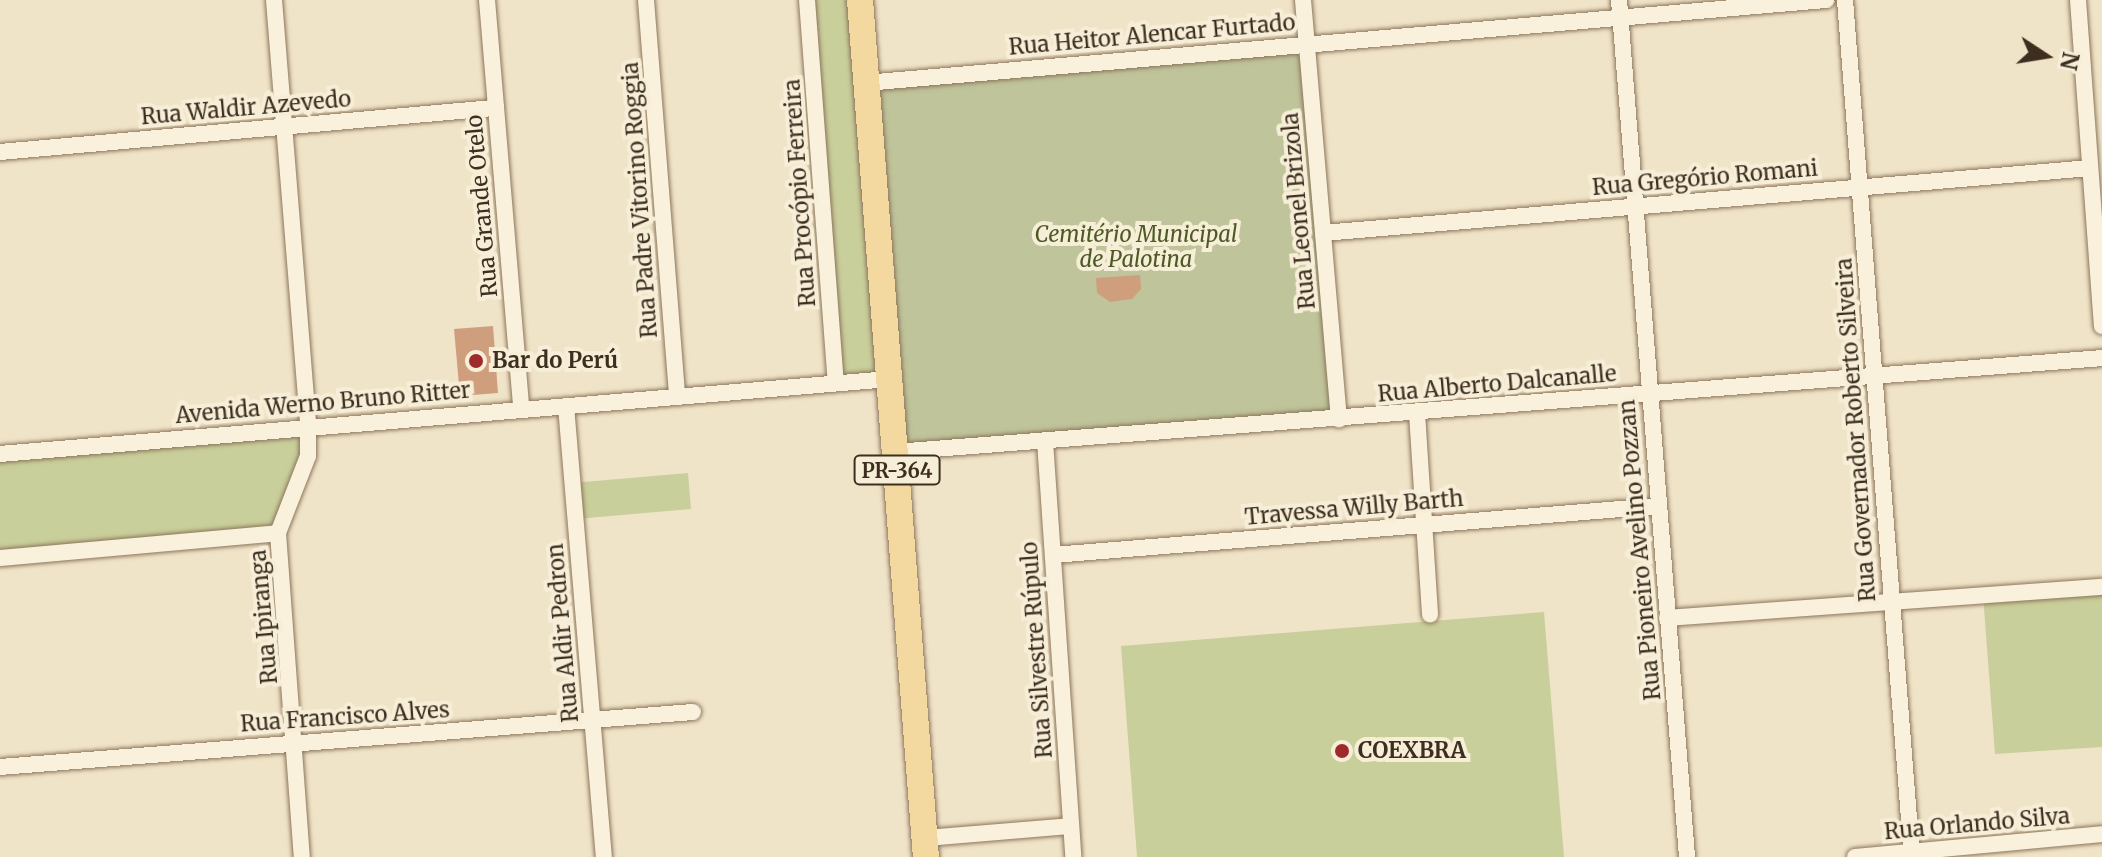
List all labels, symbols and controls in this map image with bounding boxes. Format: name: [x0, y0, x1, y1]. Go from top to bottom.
street label: Rua Heitor Alencar Furtado: [1008, 9, 1296, 61]
north arrow: [2006, 16, 2086, 96]
text: N: [2054, 50, 2085, 72]
street label: Rua Padre Vitorino Roggia: [617, 61, 663, 339]
street label: Rua Procópio Ferreira: [779, 78, 821, 308]
street label: Rua Waldir Azevedo: [140, 86, 352, 130]
street label: Rua Leonel Brizola: [1277, 112, 1321, 310]
street label: Rua Grande Otelo: [461, 114, 503, 298]
street label: Rua Gregório Romani: [1591, 155, 1819, 201]
park label: Cemitério Municipal de Palotina: [1035, 221, 1237, 272]
street label: Rua Governador Roberto Silveira: [1831, 257, 1881, 603]
place label: Bar do Perú: [492, 348, 618, 374]
marker: Bar do Perú: [467, 352, 485, 370]
street label: Rua Alberto Dalcanalle: [1377, 360, 1617, 408]
street label: Avenida Werno Bruno Ritter: [174, 377, 472, 429]
street label: Rua Pioneiro Avelino Pozzan: [1614, 399, 1666, 701]
road number: PR-364: [853, 454, 941, 486]
street label: Travessa Willy Barth: [1244, 485, 1464, 531]
street label: Rua Silvestre Rúpulo: [1016, 541, 1058, 759]
street label: Rua Aldir Pedron: [542, 542, 584, 724]
street label: Rua Ipiranga: [245, 549, 283, 685]
street label: Rua Francisco Alves: [239, 697, 451, 737]
place label: COEXBRA: [1358, 738, 1466, 764]
marker: COEXBRA: [1333, 742, 1351, 760]
street label: Rua Orlando Silva: [1883, 803, 2071, 845]

